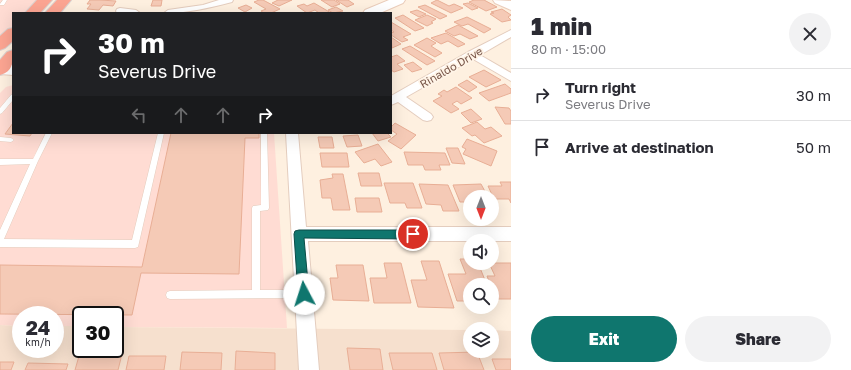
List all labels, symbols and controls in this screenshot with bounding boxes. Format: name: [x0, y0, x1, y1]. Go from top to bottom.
text: 1 min: [531, 11, 592, 40]
button: close: [789, 13, 831, 55]
text: 30 m: [98, 26, 165, 59]
icon: right: [32, 28, 84, 80]
text: 80 m · 15:00: [531, 41, 606, 57]
street label: Rinaldo Drive: [417, 44, 485, 90]
text: Severus Drive: [98, 60, 216, 82]
text: Turn right: [565, 78, 636, 96]
icon: right: [531, 84, 553, 106]
text: 30 m: [796, 86, 831, 104]
text: Severus Drive: [565, 96, 650, 112]
icon: left: [128, 104, 150, 126]
icon: ahead: [170, 104, 192, 126]
icon: ahead: [212, 104, 234, 126]
icon: right: [254, 104, 276, 126]
icon: arrive: [531, 136, 553, 158]
text: Arrive at destination: [565, 138, 714, 156]
text: 50 m: [796, 138, 831, 156]
north arrow: [463, 190, 499, 226]
map controls: [463, 190, 499, 358]
pin: [396, 217, 430, 251]
icon: arrive: [402, 223, 424, 245]
button: sound: [463, 234, 499, 270]
position arrow: [283, 273, 325, 315]
button: search: [463, 278, 499, 314]
speed limit sign: 30: [72, 306, 124, 358]
text: 24: [26, 315, 50, 339]
button: Exit: [531, 316, 677, 362]
button: Share: [685, 316, 831, 362]
button: layers: [463, 322, 499, 358]
text: km/h: [25, 336, 51, 348]

